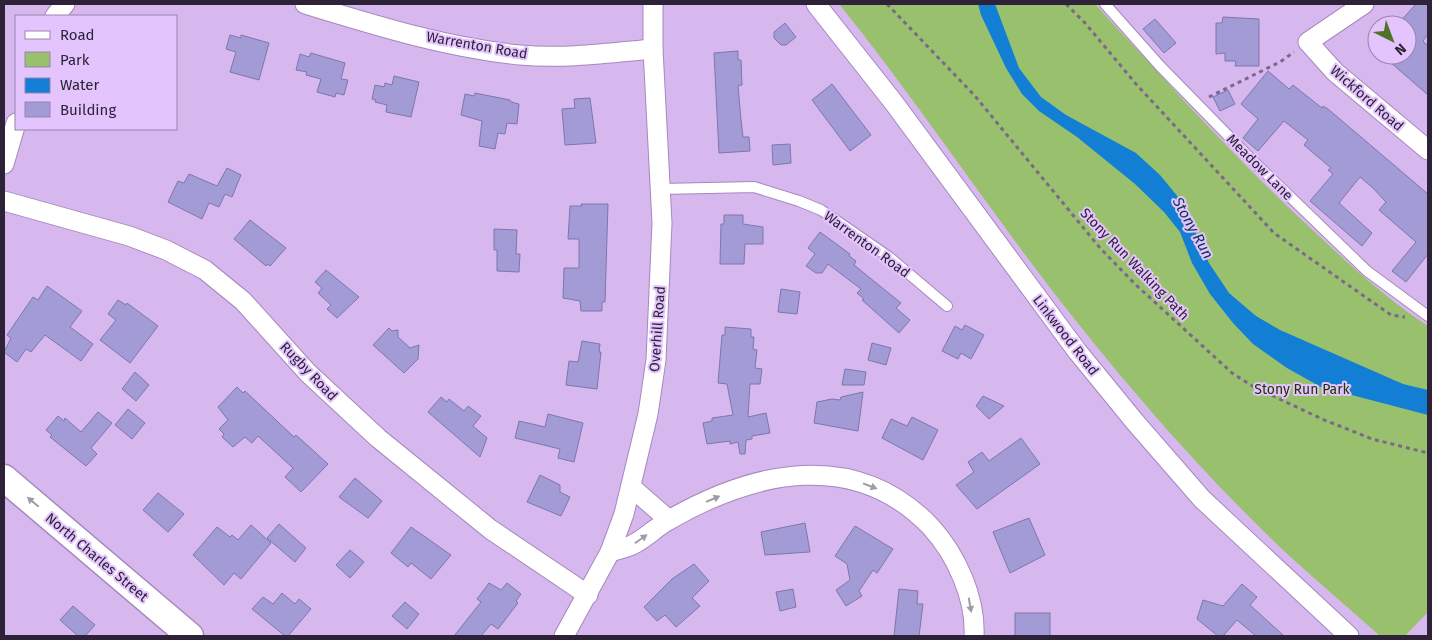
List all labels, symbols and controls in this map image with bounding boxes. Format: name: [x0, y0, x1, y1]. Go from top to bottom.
legend: [15, 15, 178, 130]
north arrow: [1367, 15, 1417, 65]
text: Road: [60, 26, 95, 44]
street label: Warrenton Road: [425, 28, 529, 63]
text: N: [1391, 40, 1410, 59]
text: Park: [60, 51, 90, 69]
street label: Wickford Road: [1327, 62, 1407, 135]
text: Water: [60, 76, 99, 94]
text: Building: [60, 101, 116, 119]
street label: Meadow Lane: [1223, 131, 1296, 204]
water label: Stony Run: [1168, 193, 1217, 262]
street label: Stony Run Walking Path: [1077, 205, 1193, 324]
street label: Warrenton Road: [820, 207, 913, 281]
street label: Overhill Road: [646, 286, 669, 372]
street label: Linkwood Road: [1029, 292, 1102, 379]
street label: Rugby Road: [276, 338, 341, 404]
park label: Stony Run Park: [1254, 381, 1351, 398]
one-way arrow: [863, 482, 878, 490]
one-way arrow: [706, 495, 721, 503]
one-way arrow: [27, 497, 40, 508]
street label: North Charles Street: [42, 509, 152, 606]
one-way arrow: [634, 534, 648, 544]
one-way arrow: [966, 597, 974, 613]

